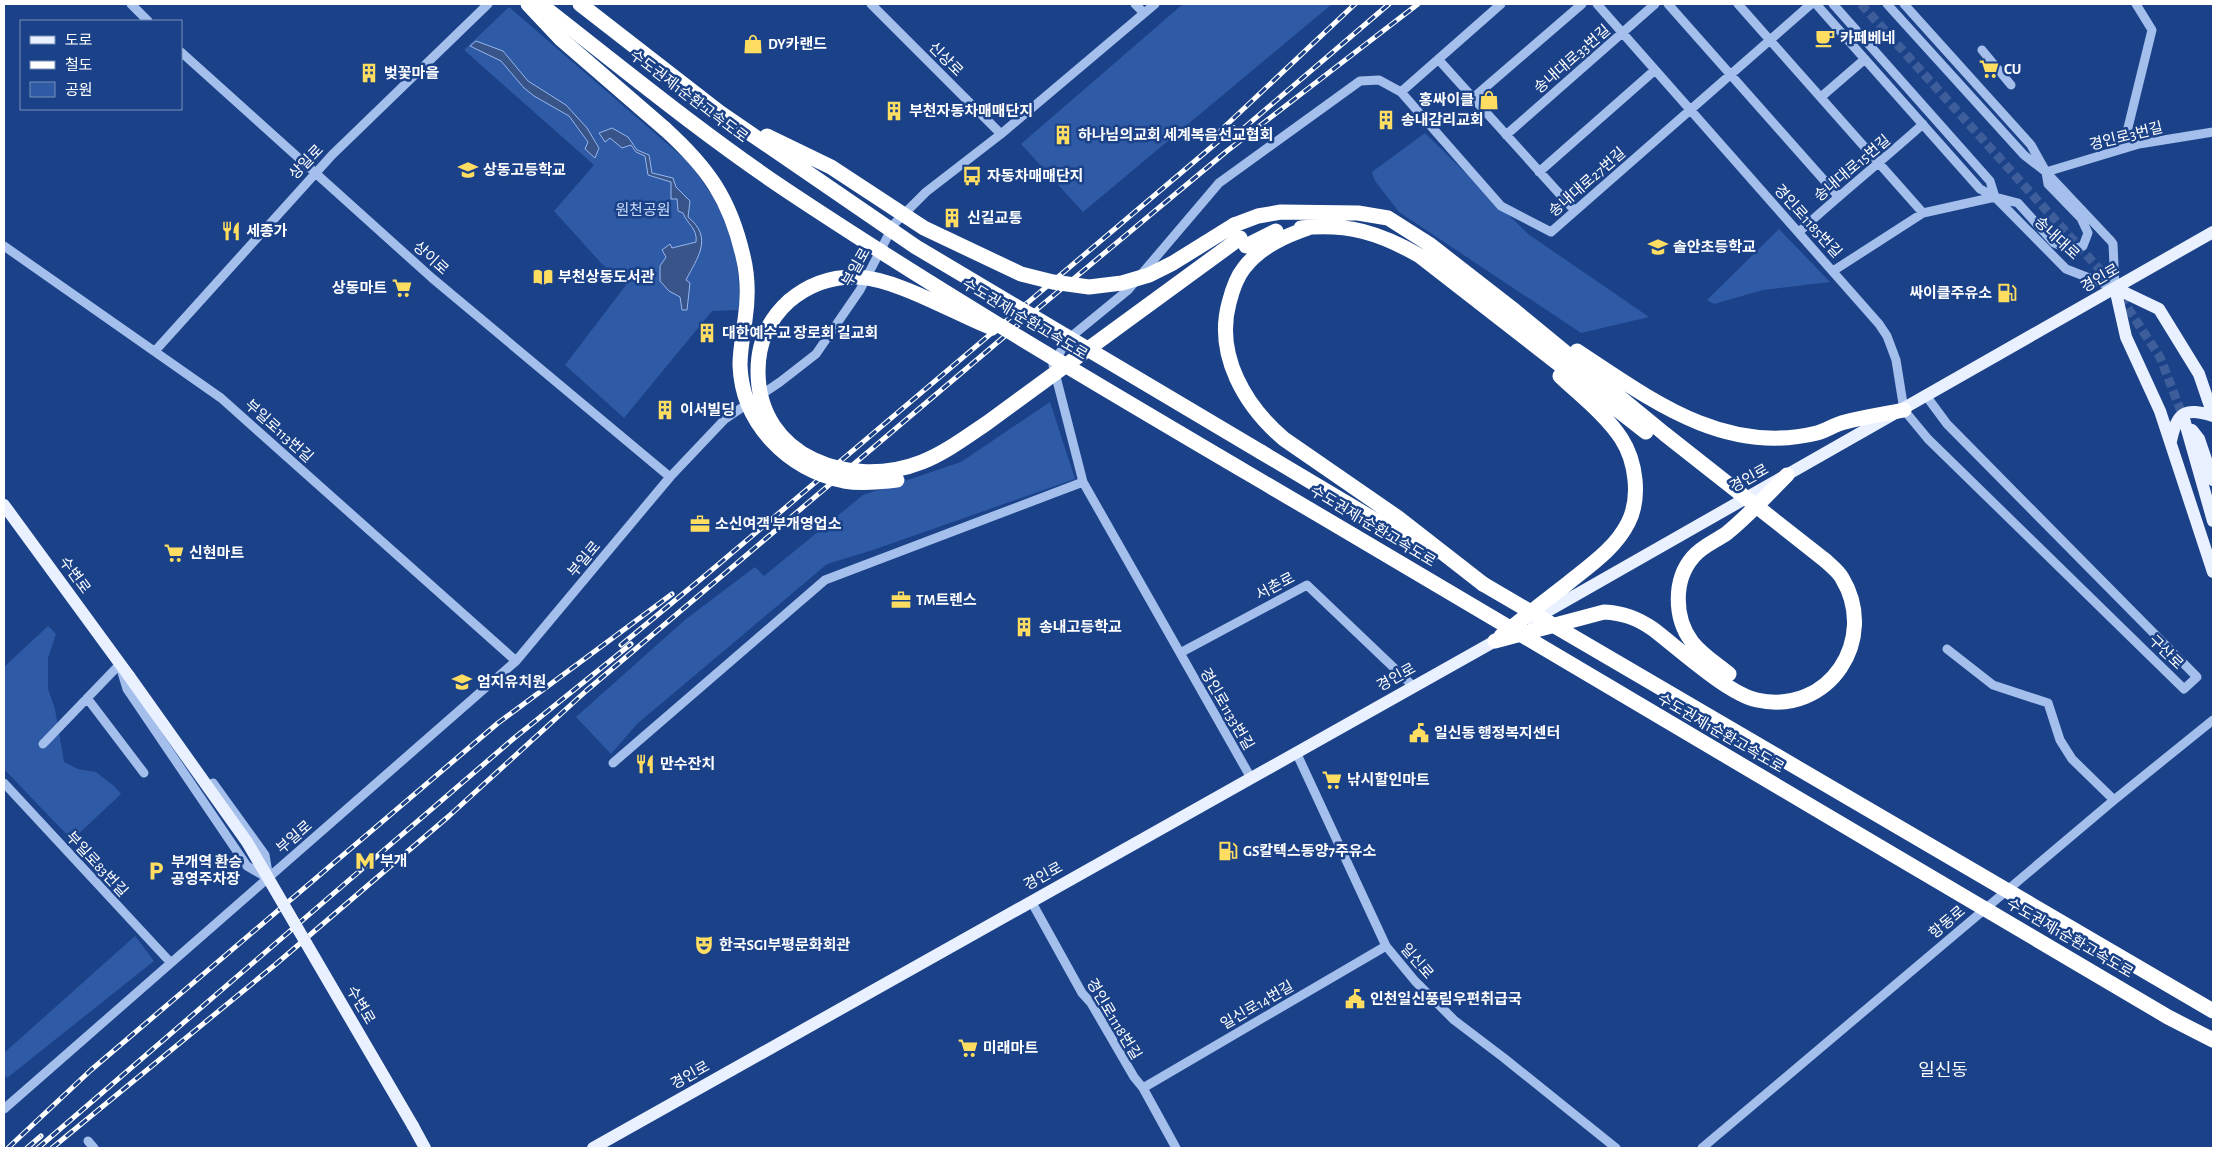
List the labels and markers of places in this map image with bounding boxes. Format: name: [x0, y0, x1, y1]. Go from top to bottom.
cafe icon: 카페베네: [1814, 27, 1836, 49]
place label: 카페베네: [1840, 30, 1895, 46]
shop icon: DY카랜드: [742, 33, 764, 55]
place label: DY카랜드: [768, 36, 827, 52]
supermarket icon: CU: [1978, 58, 2000, 80]
building icon: 벚꽃마을: [358, 62, 380, 84]
place label: CU: [2004, 62, 2021, 77]
place label: 벚꽃마을: [384, 65, 439, 81]
shop icon: 홍싸이클: [1478, 89, 1500, 111]
place label: 홍싸이클: [1419, 92, 1474, 108]
building icon: 부천자동차매매단지: [883, 100, 905, 122]
place label: 부천자동차매매단지: [909, 102, 1033, 119]
building icon: 송내감리교회: [1375, 109, 1397, 131]
place label: 송내감리교회: [1401, 112, 1484, 128]
building icon: 하나님의교회 세계복음선교협회: [1052, 124, 1074, 146]
place label: 하나님의교회 세계복음선교협회: [1078, 127, 1273, 143]
school or university icon: 상동고등학교: [457, 159, 479, 181]
place label: 상동고등학교: [483, 161, 566, 178]
bus stop icon: 자동차매매단지: [961, 165, 983, 187]
place label: 자동차매매단지: [987, 168, 1084, 184]
building icon: 신길교통: [941, 207, 963, 229]
place label: 신길교통: [967, 210, 1022, 226]
restaurant icon: 세종가: [220, 220, 242, 242]
place label: 세종가: [246, 223, 288, 239]
school or university icon: 솔안초등학교: [1647, 236, 1669, 258]
place label: 솔안초등학교: [1673, 238, 1756, 255]
library icon: 부천상동도서관: [532, 266, 554, 288]
place label: 부천상동도서관: [558, 268, 655, 285]
supermarket icon: 상동마트: [391, 277, 413, 299]
place label: 상동마트: [332, 280, 387, 296]
fuel station icon: 싸이클주유소: [1996, 282, 2018, 304]
place label: 싸이클주유소: [1909, 285, 1992, 301]
building icon: 대한예수교 장로회 길교회: [696, 322, 718, 344]
place label: 대한예수교 장로회 길교회: [722, 325, 878, 341]
building icon: 이서빌딩: [654, 399, 676, 421]
place label: 이서빌딩: [680, 402, 735, 418]
office icon: 소신여객 부개영업소: [689, 513, 711, 535]
place label: 소신여객 부개영업소: [715, 516, 842, 532]
supermarket icon: 신현마트: [163, 542, 185, 564]
place label: 신현마트: [189, 544, 244, 561]
office icon: TM트렌스: [890, 589, 912, 611]
place label: TM트렌스: [916, 592, 977, 608]
building icon: 송내고등학교: [1013, 616, 1035, 638]
place label: 송내고등학교: [1039, 618, 1122, 635]
school or university icon: 엄지유치원: [451, 671, 473, 693]
place label: 엄지유치원: [477, 674, 546, 690]
public building icon: 일신동 행정복지센터: [1408, 722, 1430, 744]
place label: 일신동 행정복지센터: [1434, 725, 1560, 741]
restaurant icon: 만수잔치: [634, 753, 656, 775]
place label: 만수잔치: [660, 756, 715, 772]
supermarket icon: 낚시할인마트: [1321, 769, 1343, 791]
place label: 낚시할인마트: [1347, 771, 1430, 788]
fuel station icon: GS칼텍스동양7주유소: [1217, 840, 1239, 862]
place label: GS칼텍스동양7주유소: [1243, 843, 1377, 859]
metro station icon: 부개: [354, 850, 376, 872]
place label: 부개역 환승 공영주차장: [171, 853, 242, 887]
place label: 부개: [380, 853, 408, 869]
parking icon: 부개역 환승 공영주차장: [145, 860, 167, 882]
theatre icon: 한국SGI부평문화회관: [693, 934, 715, 956]
place label: 한국SGI부평문화회관: [719, 937, 850, 953]
public building icon: 인천일신풍림우편취급국: [1344, 988, 1366, 1010]
place label: 인천일신풍림우편취급국: [1370, 990, 1522, 1007]
supermarket icon: 미래마트: [957, 1037, 979, 1059]
place label: 미래마트: [983, 1040, 1038, 1056]

